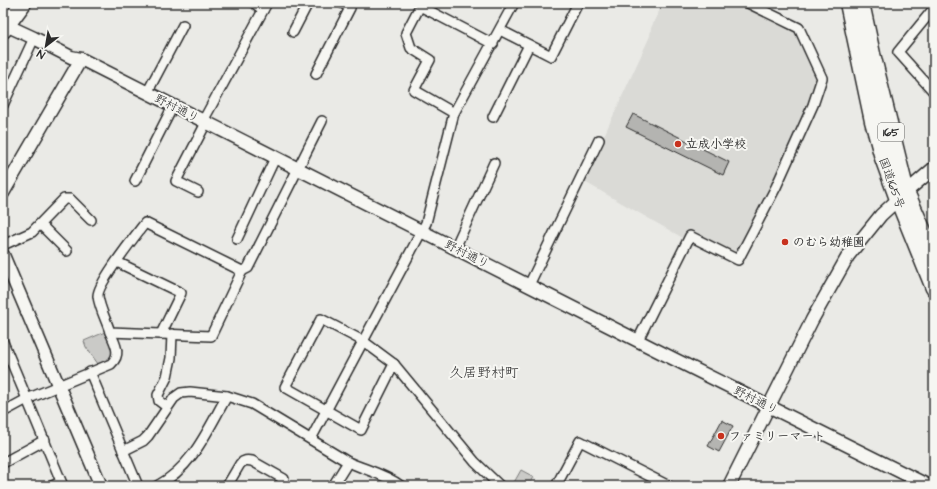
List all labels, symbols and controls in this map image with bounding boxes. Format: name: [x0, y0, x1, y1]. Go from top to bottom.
north arrow: [26, 26, 66, 66]
text: N: [34, 46, 48, 62]
street label: 野村通り: [152, 90, 202, 127]
road number: 165: [878, 123, 904, 141]
place label: 立成小学校: [686, 136, 746, 153]
marker: 立成小学校: [673, 139, 683, 149]
street label: 国道165号: [874, 155, 909, 211]
place label: のむら幼稚園: [793, 234, 865, 251]
street label: 野村通り: [442, 236, 492, 273]
marker: のむら幼稚園: [780, 237, 790, 247]
district label: 久居野村町: [449, 363, 519, 383]
street label: 野村通り: [731, 382, 781, 419]
place label: ファミリーマート: [729, 428, 825, 445]
marker: ファミリーマート: [716, 431, 726, 441]

